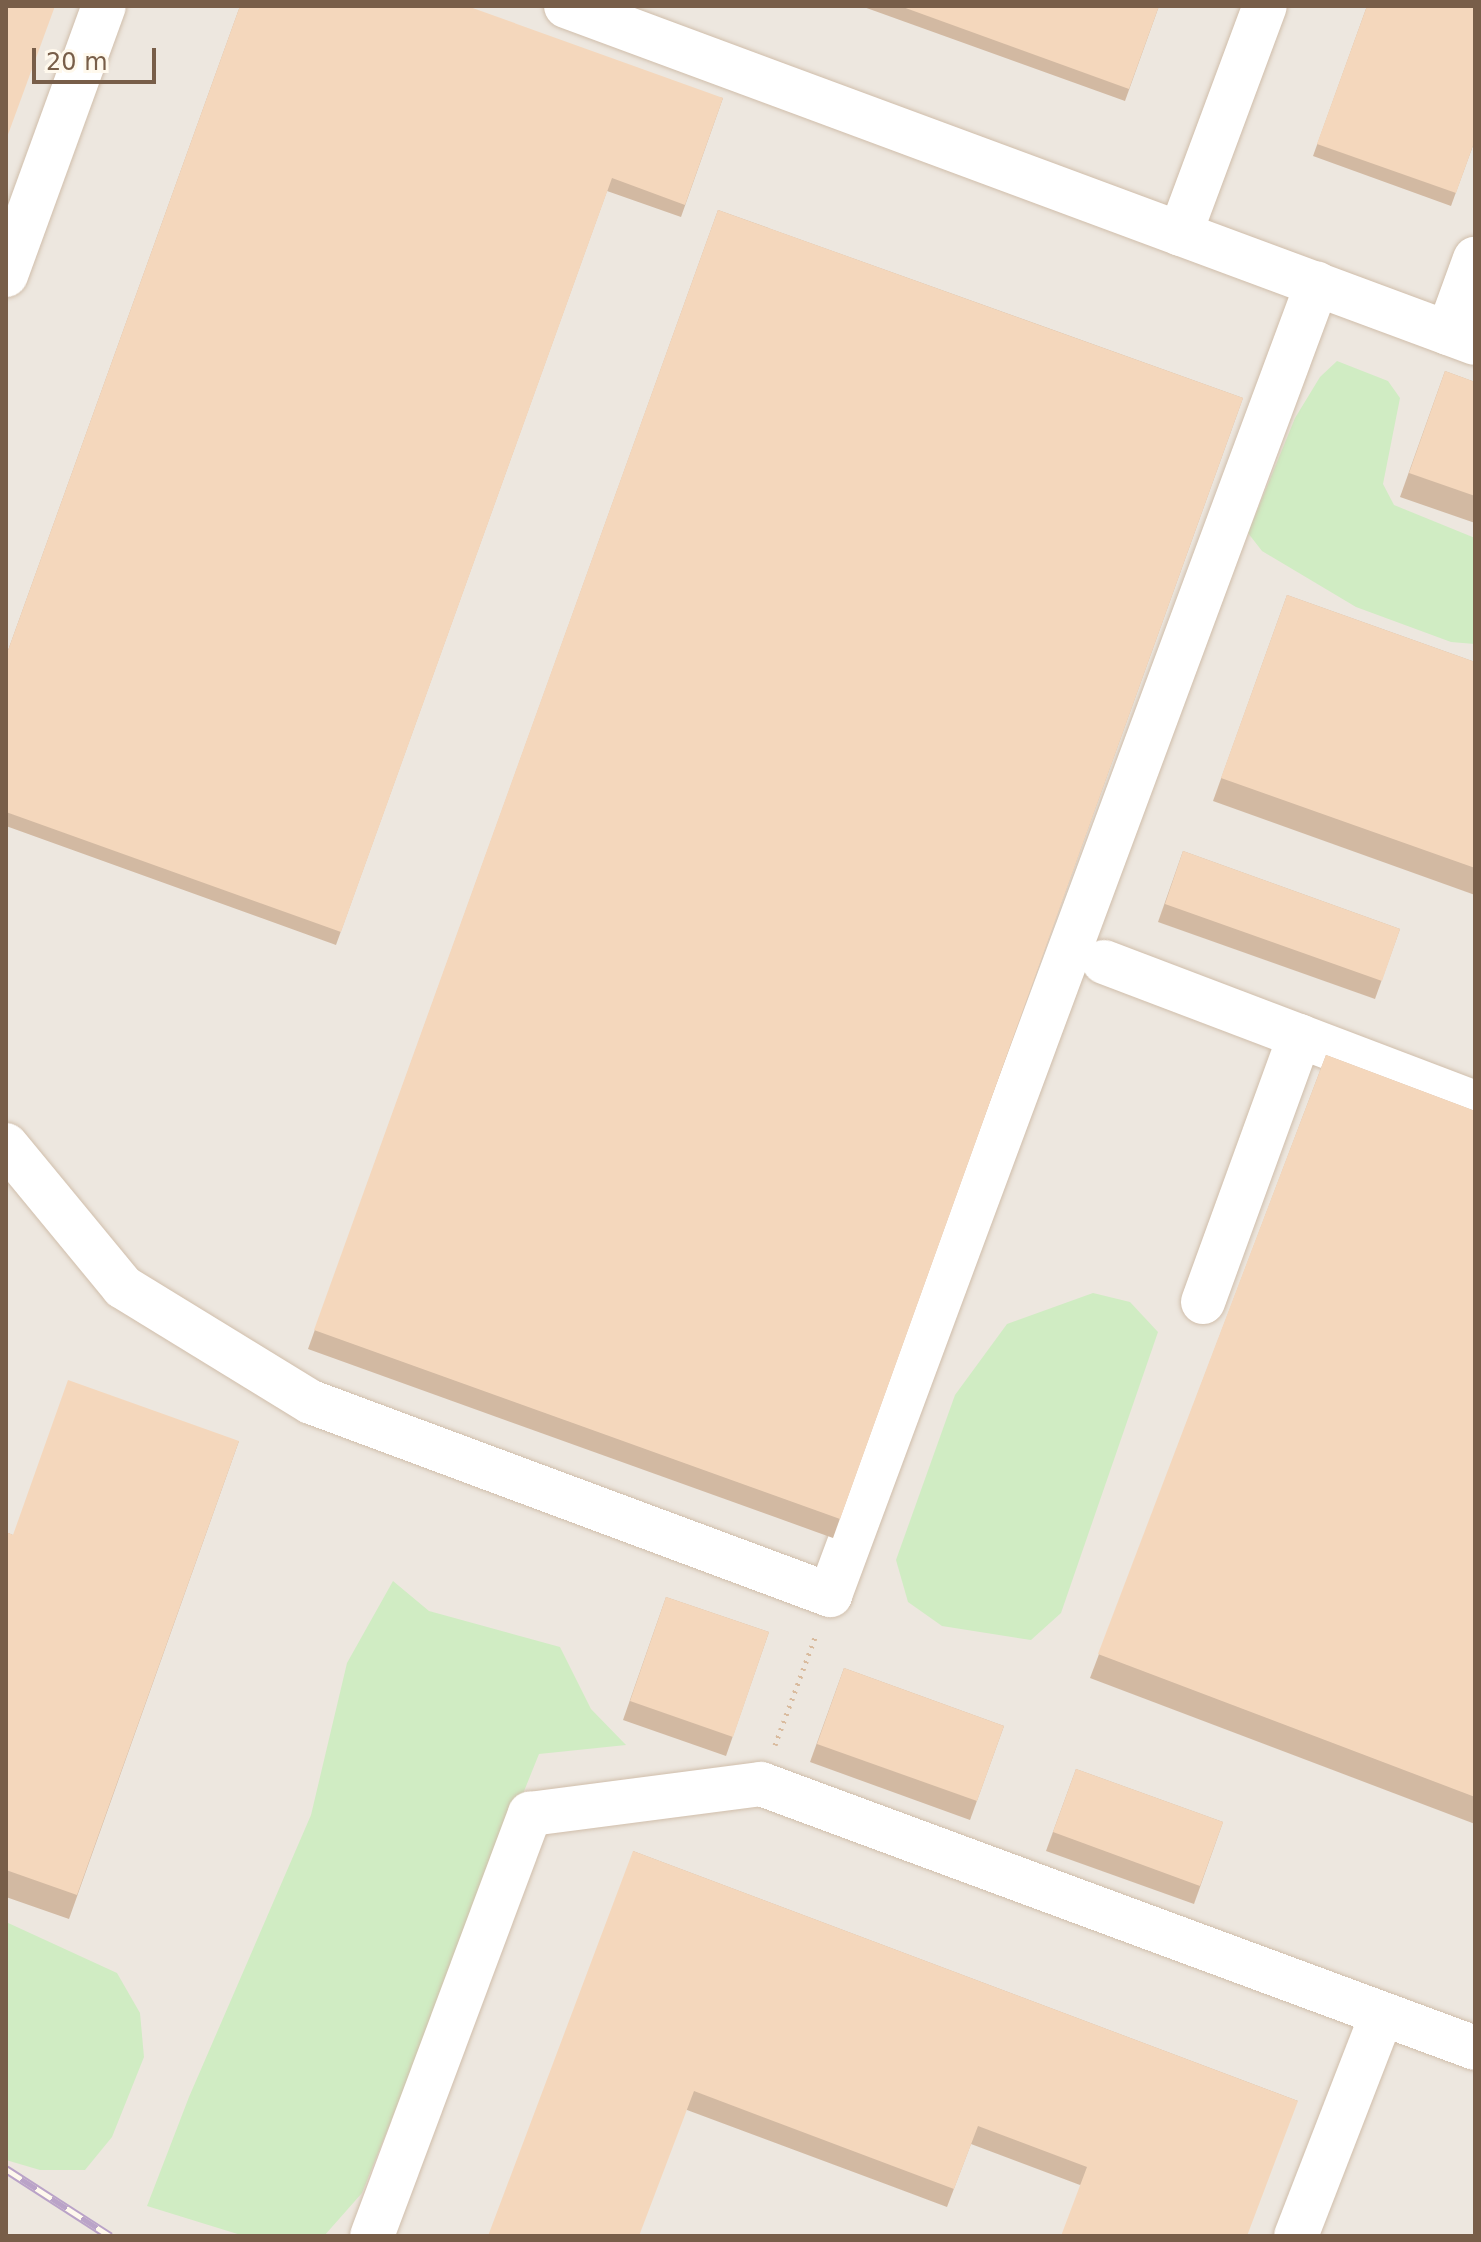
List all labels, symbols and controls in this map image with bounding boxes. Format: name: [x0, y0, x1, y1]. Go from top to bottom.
scale bar: [36, 32, 160, 82]
text: 20 m: [46, 48, 108, 76]

